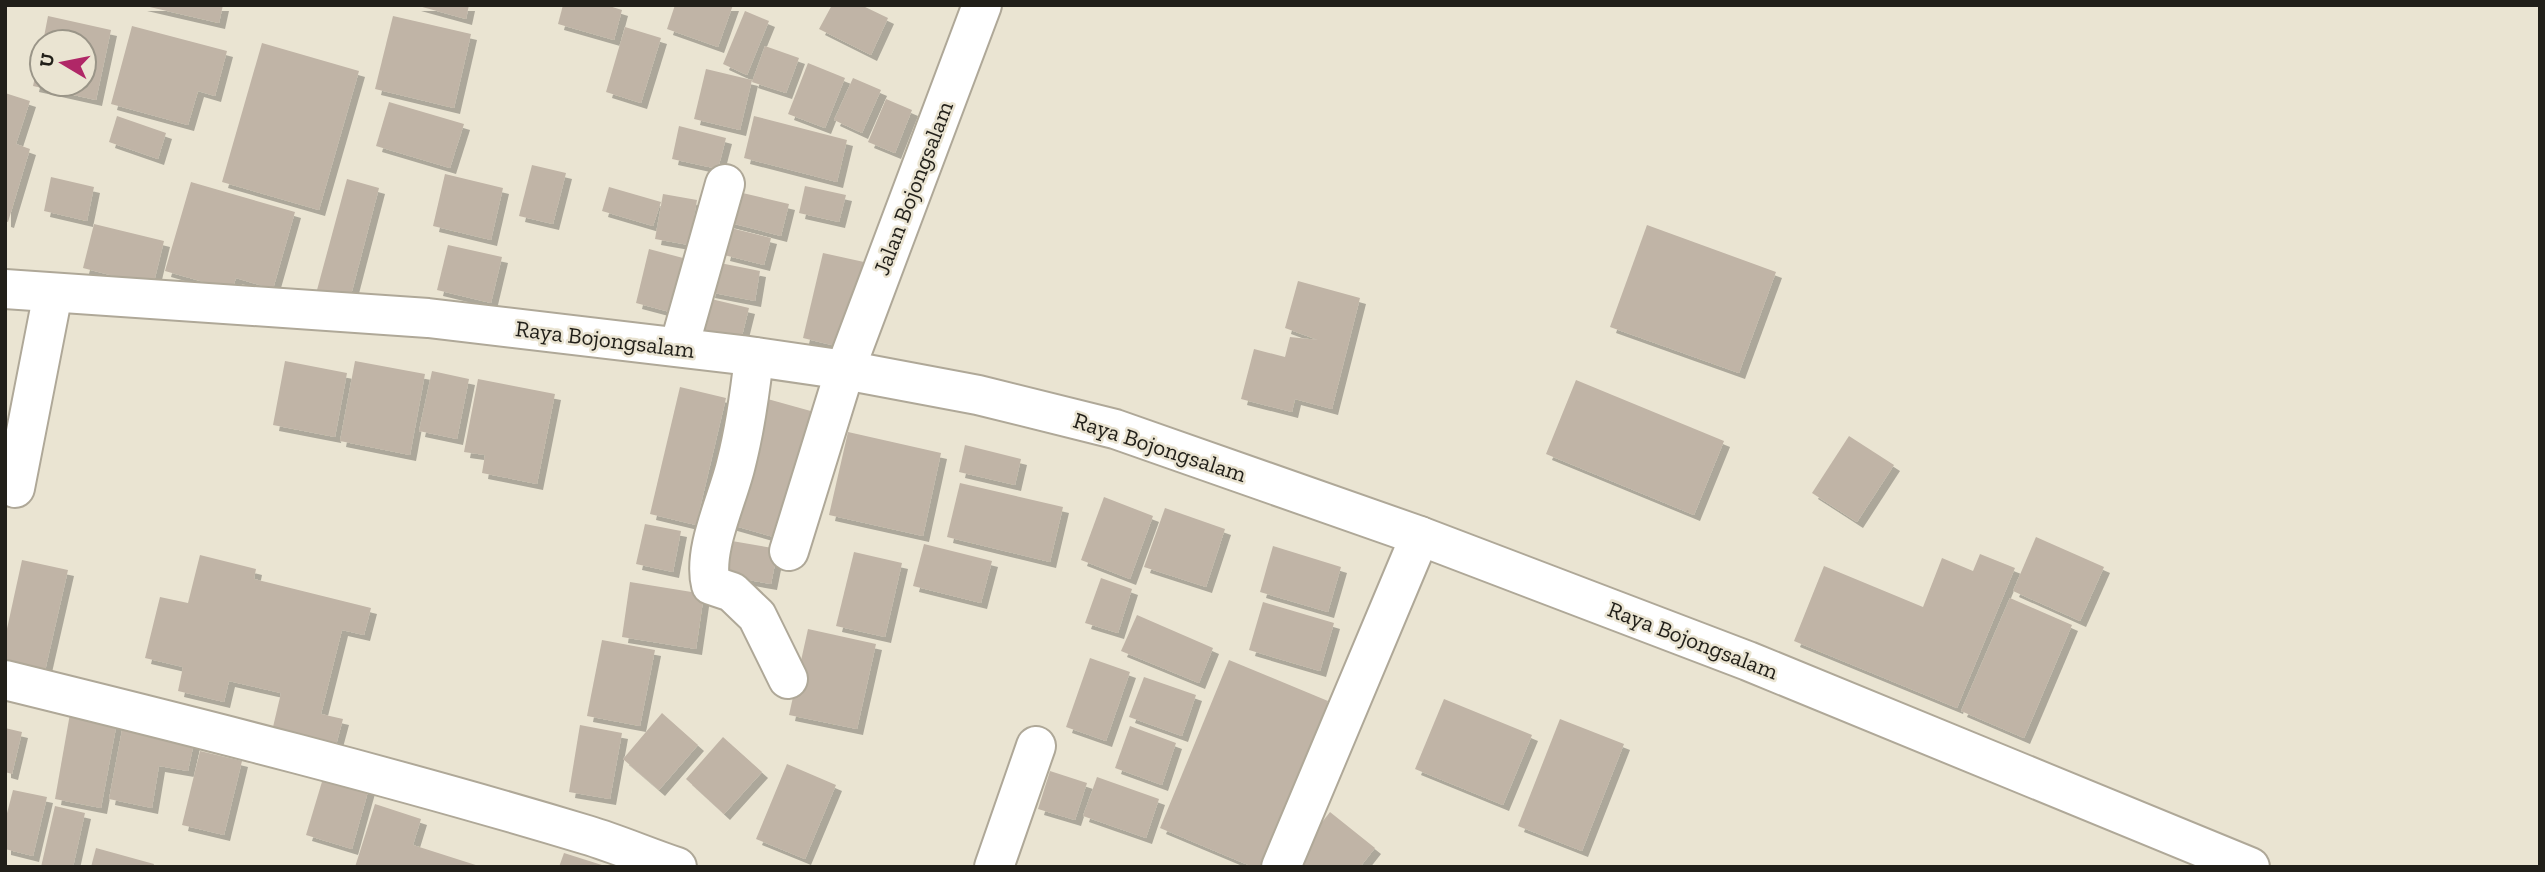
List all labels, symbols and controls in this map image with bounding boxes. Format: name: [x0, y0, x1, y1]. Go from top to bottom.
north arrow: [28, 28, 98, 98]
text: U: [34, 51, 59, 69]
street label: Jalan Bojongsalam: [867, 97, 959, 279]
street label: Raya Bojongsalam: [514, 314, 696, 364]
street label: Raya Bojongsalam: [1070, 406, 1250, 488]
street label: Raya Bojongsalam: [1604, 595, 1782, 685]

